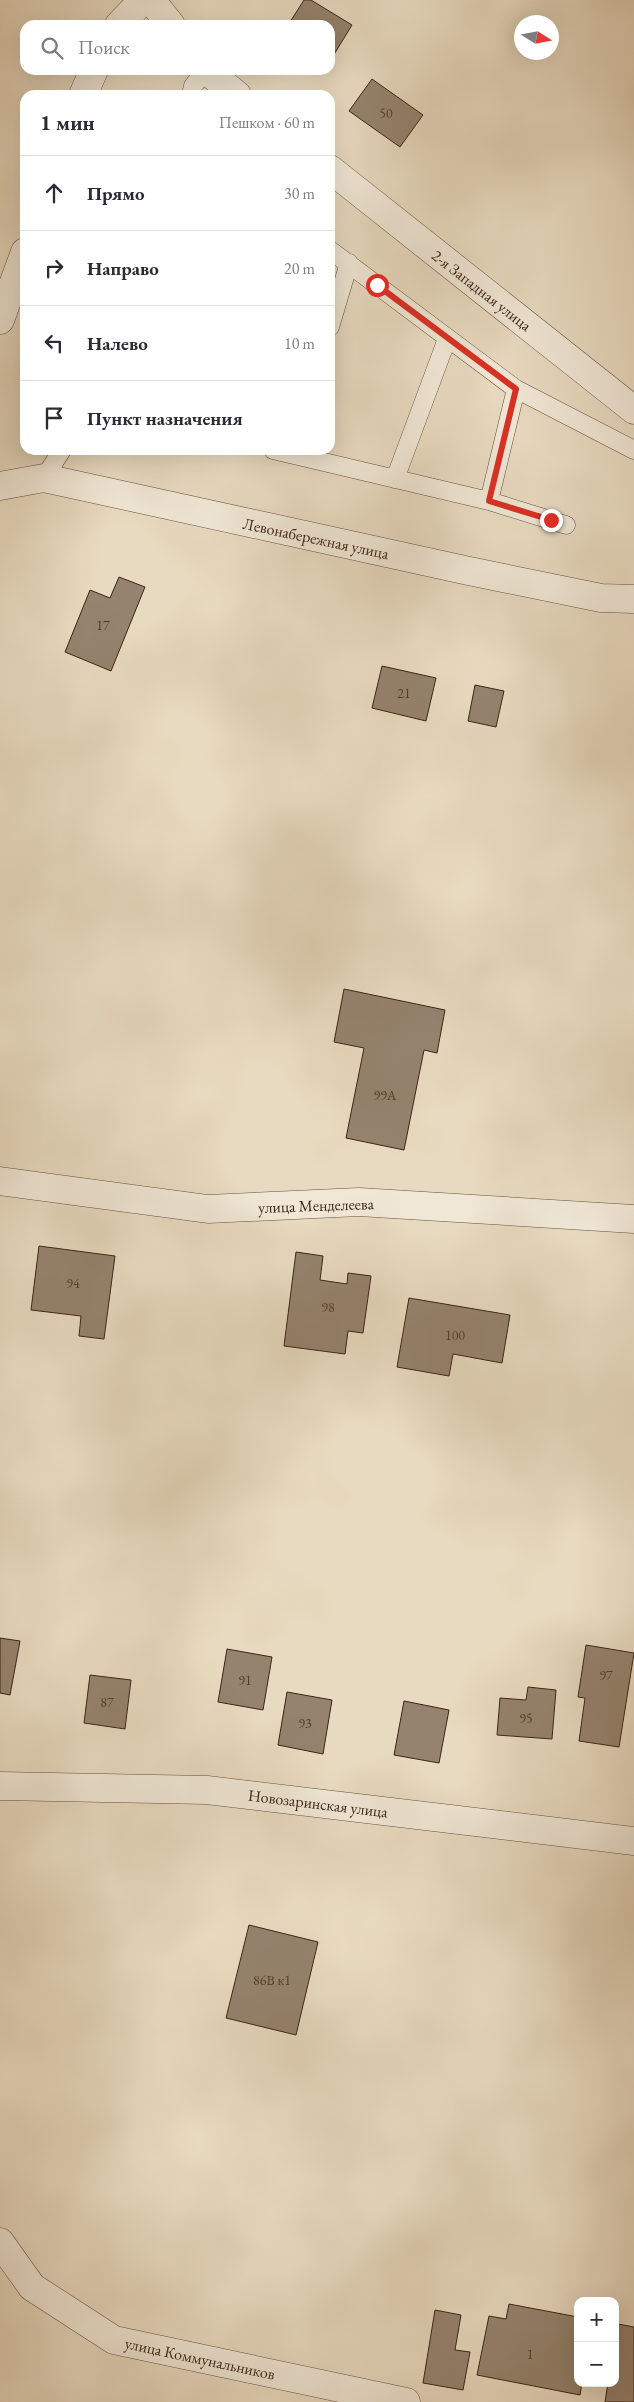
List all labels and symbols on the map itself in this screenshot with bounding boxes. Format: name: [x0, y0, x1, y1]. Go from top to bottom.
north arrow: [514, 15, 559, 60]
house number: 50: [379, 104, 393, 122]
street label: 2-я Западная улица: [428, 245, 536, 336]
route start: [366, 274, 389, 297]
route end: [540, 509, 563, 532]
street label: Левонабережная улица: [241, 513, 391, 564]
house number: 17: [96, 616, 110, 634]
house number: 21: [397, 684, 411, 702]
house number: 99А: [373, 1086, 397, 1104]
street label: улица Менделеева: [258, 1193, 375, 1218]
house number: 94: [66, 1274, 80, 1292]
house number: 98: [321, 1298, 335, 1316]
house number: 100: [445, 1326, 465, 1344]
house number: 97: [599, 1666, 613, 1684]
house number: 91: [238, 1671, 252, 1689]
house number: 87: [100, 1693, 114, 1711]
house number: 95: [519, 1709, 533, 1727]
house number: 93: [298, 1714, 312, 1732]
street label: Новозаринская улица: [247, 1784, 390, 1823]
house number: 86В к1: [253, 1971, 291, 1989]
street label: улица Коммунальников: [123, 2332, 277, 2385]
house number: 1: [527, 2345, 533, 2363]

